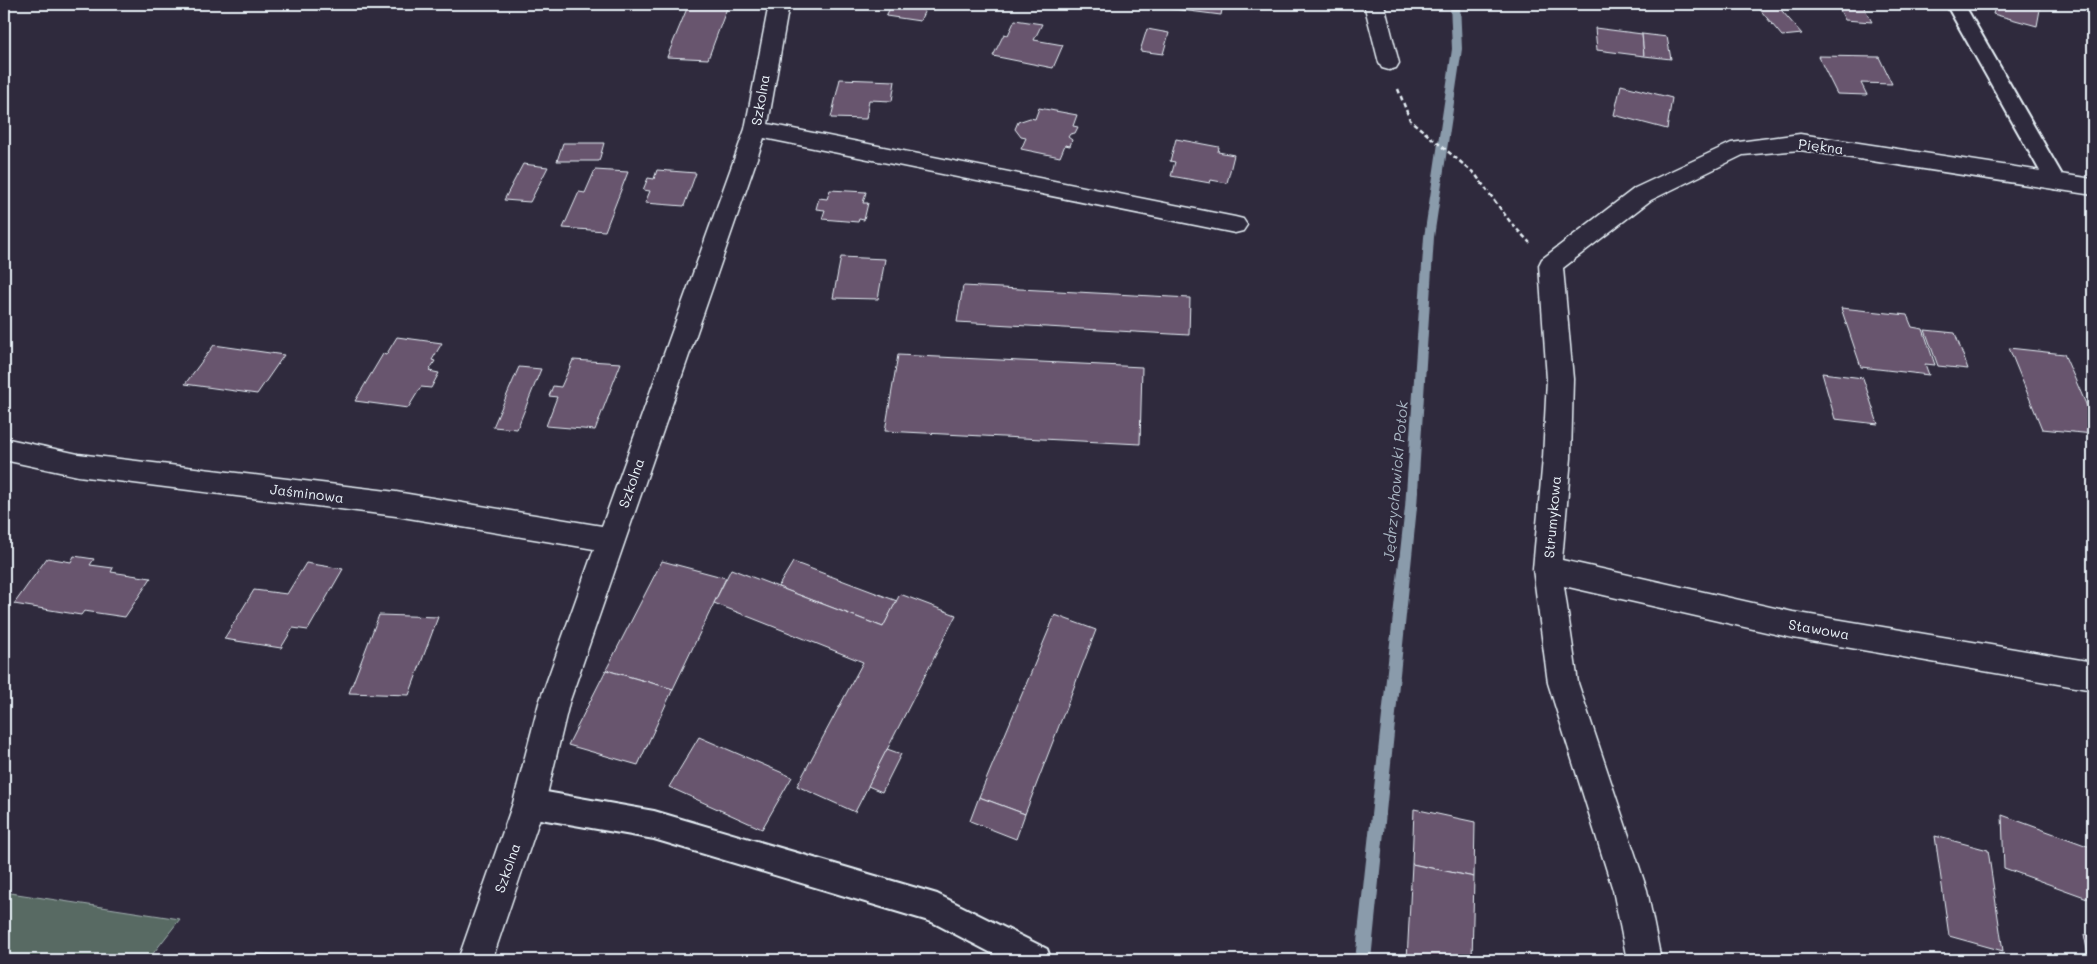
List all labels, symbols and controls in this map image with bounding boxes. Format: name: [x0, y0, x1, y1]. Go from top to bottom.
street label: Szkolna: [746, 73, 774, 127]
street label: Piękna: [1797, 134, 1845, 158]
water label: Jędrzychowicki Potok: [1378, 399, 1412, 562]
street label: Szkolna: [614, 456, 648, 510]
street label: Strumykowa: [1539, 475, 1565, 559]
street label: Jaśminowa: [269, 479, 345, 507]
street label: Stawowa: [1787, 614, 1851, 644]
street label: Szkolna: [490, 841, 524, 895]

